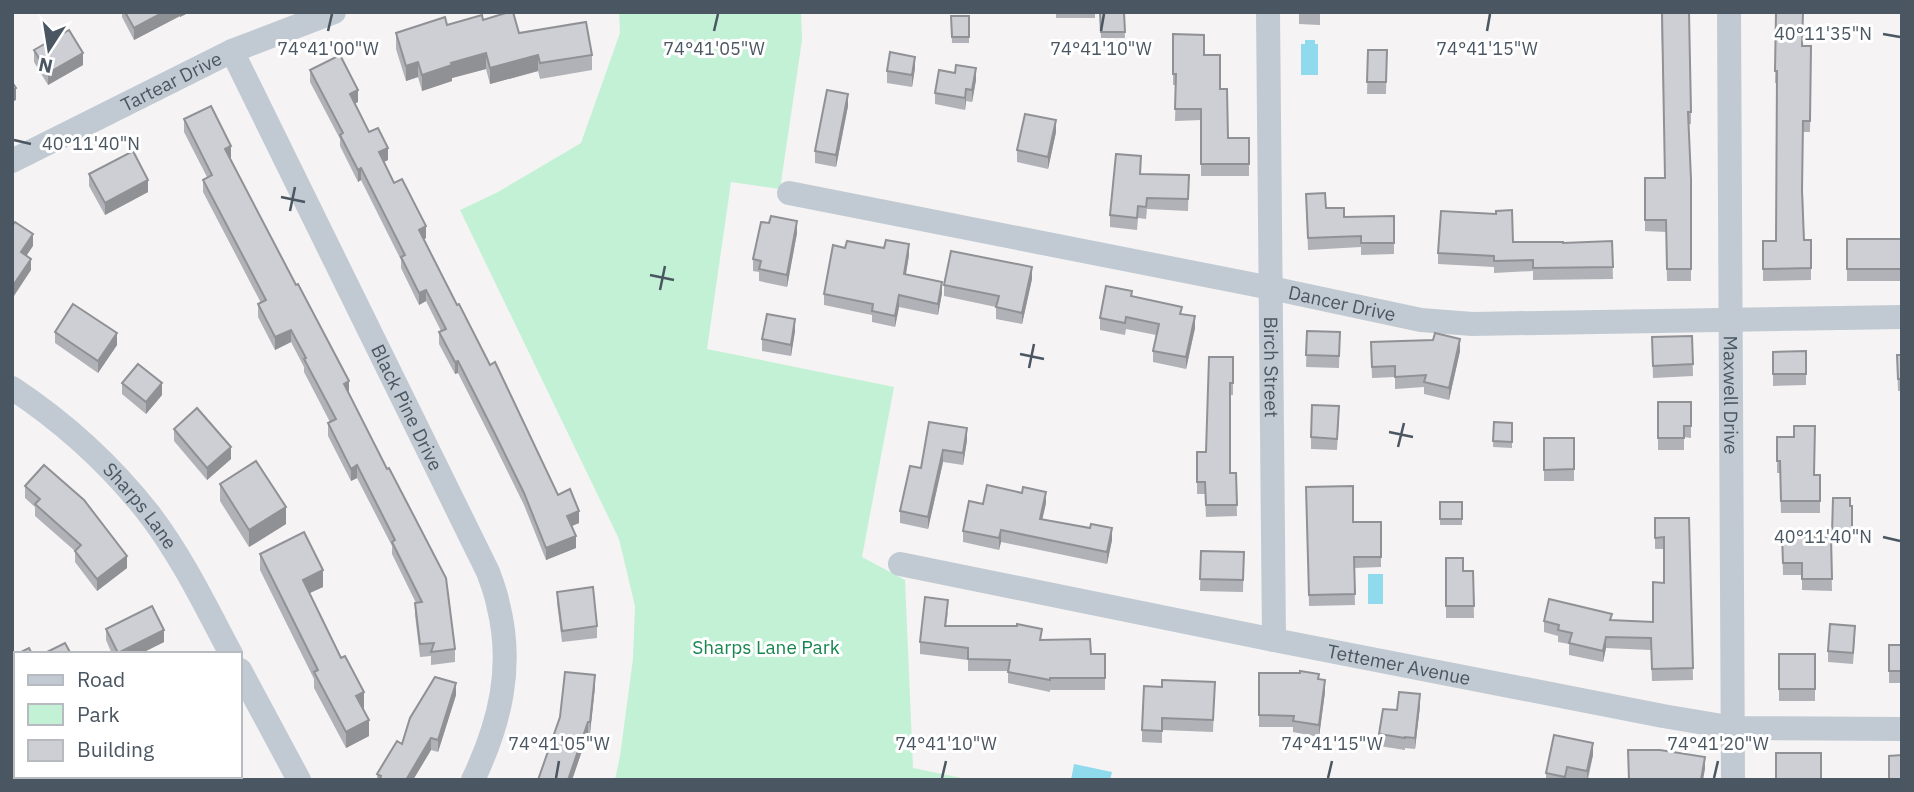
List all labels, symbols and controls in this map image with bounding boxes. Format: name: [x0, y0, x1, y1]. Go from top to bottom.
north arrow: [14, 14, 84, 84]
text: 40°11'35"N: [1774, 22, 1872, 45]
text: 74°41'00"W: [277, 37, 379, 60]
text: 74°41'05"W: [663, 37, 765, 60]
text: 74°41'10"W: [1050, 37, 1152, 60]
text: 74°41'15"W: [1436, 37, 1538, 60]
street label: Tartear Drive: [117, 46, 226, 117]
text: N: [36, 52, 55, 79]
text: 40°11'40"N: [42, 132, 140, 155]
street label: Dancer Drive: [1286, 280, 1398, 326]
street label: Birch Street: [1259, 316, 1284, 418]
street label: Maxwell Drive: [1719, 335, 1743, 455]
street label: Black Pine Drive: [366, 340, 448, 475]
street label: Sharps Lane: [98, 457, 182, 554]
text: 40°11'40"N: [1774, 525, 1872, 548]
park label: Sharps Lane Park: [692, 635, 840, 659]
street label: Tettemer Avenue: [1325, 639, 1473, 690]
legend: [14, 652, 242, 778]
text: Road: [77, 665, 125, 693]
text: Park: [77, 700, 120, 728]
text: 74°41'05"W: [508, 732, 610, 755]
text: 74°41'10"W: [895, 732, 997, 755]
text: 74°41'15"W: [1281, 732, 1383, 755]
text: 74°41'20"W: [1667, 732, 1769, 755]
text: Building: [77, 735, 154, 763]

